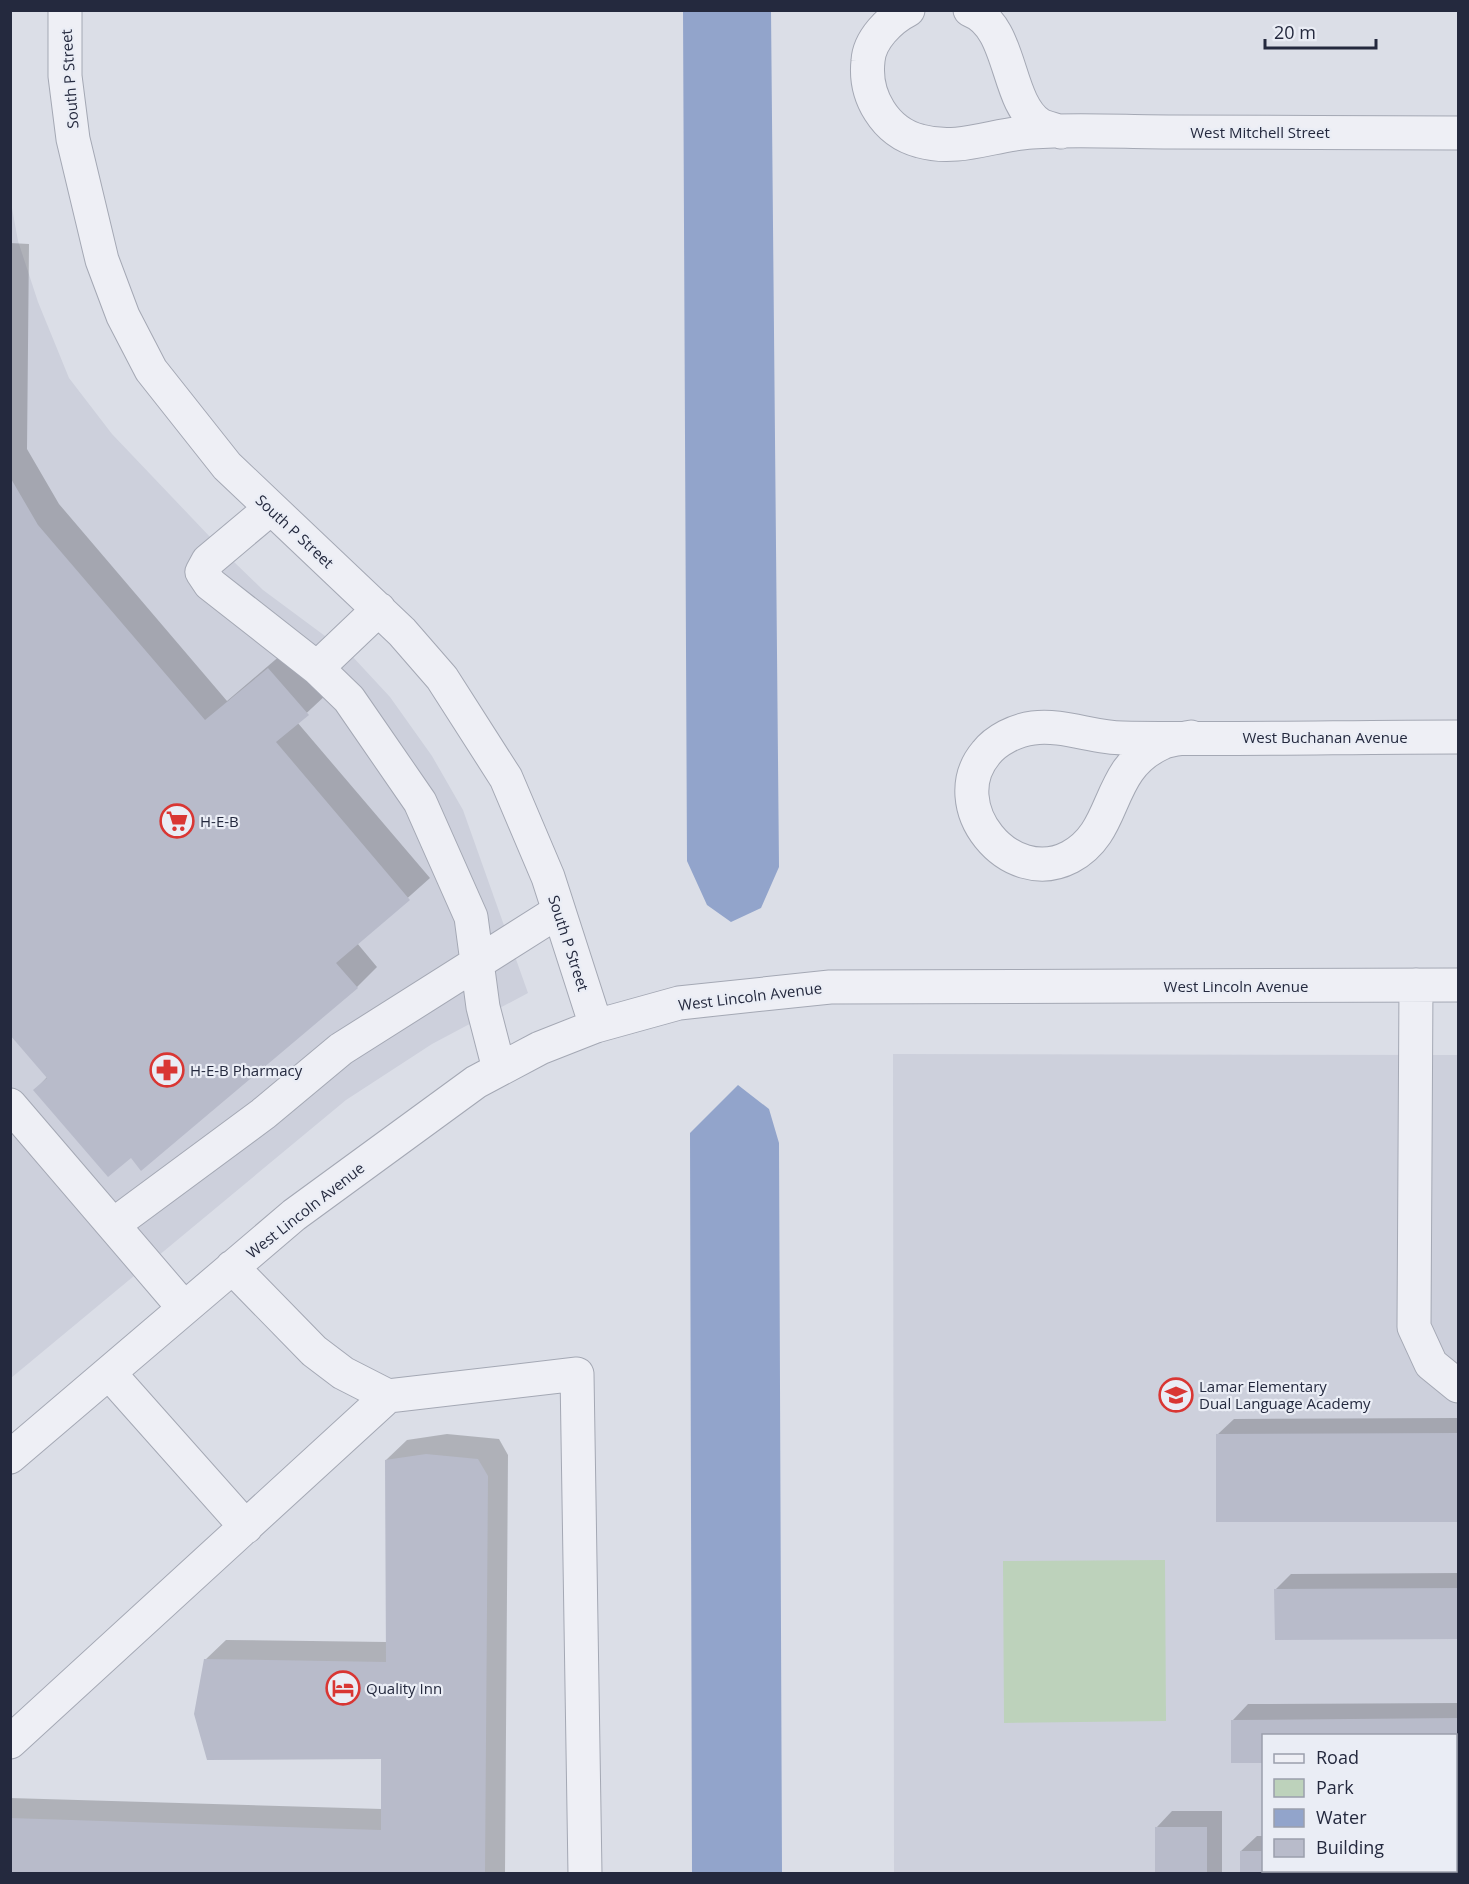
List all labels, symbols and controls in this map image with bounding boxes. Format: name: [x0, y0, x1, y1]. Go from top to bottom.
scale bar: [1265, 12, 1376, 50]
text: 20 m: [1274, 20, 1316, 44]
street label: South P Street: [56, 29, 82, 129]
street label: West Mitchell Street: [1190, 122, 1330, 142]
street label: South P Street: [252, 490, 338, 572]
street label: West Buchanan Avenue: [1242, 727, 1408, 747]
supermarket icon: H-E-B: [159, 803, 195, 839]
place label: H-E-B: [200, 811, 239, 831]
street label: South P Street: [544, 892, 594, 994]
street label: West Lincoln Avenue: [1164, 976, 1308, 996]
street label: West Lincoln Avenue: [677, 977, 823, 1015]
pharmacy icon: H-E-B Pharmacy: [149, 1052, 185, 1088]
place label: H-E-B Pharmacy: [190, 1060, 303, 1080]
street label: West Lincoln Avenue: [242, 1158, 368, 1262]
place label: Lamar Elementary Dual Language Academy: [1199, 1376, 1371, 1413]
school or university icon: Lamar Elementary Dual Language Academy: [1158, 1377, 1194, 1413]
hotel icon: Quality Inn: [325, 1670, 361, 1706]
place label: Quality Inn: [366, 1678, 442, 1698]
legend: [1262, 1734, 1457, 1872]
text: Road: [1316, 1745, 1359, 1769]
text: Park: [1316, 1775, 1354, 1799]
text: Water: [1316, 1805, 1367, 1829]
text: Building: [1316, 1835, 1384, 1859]

